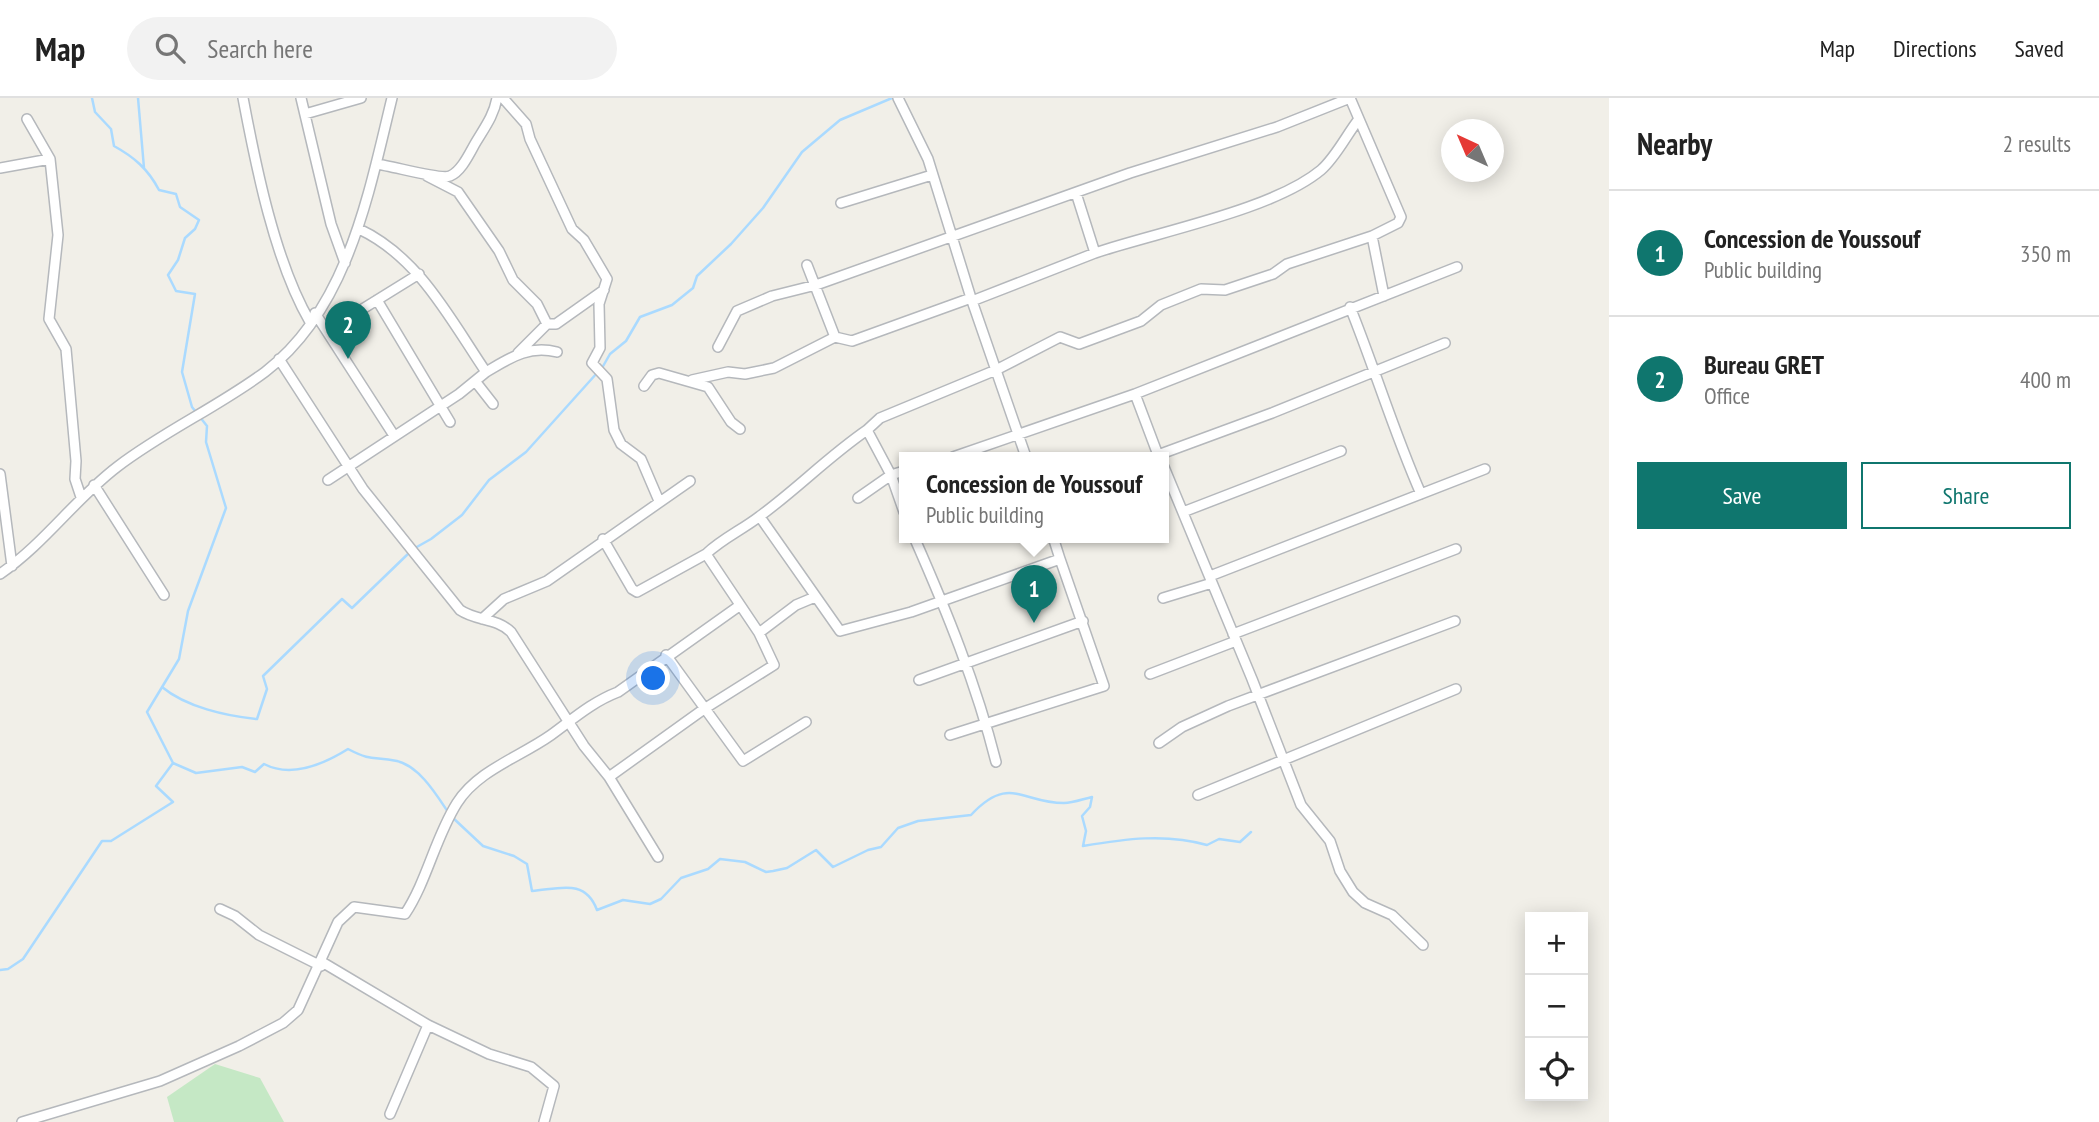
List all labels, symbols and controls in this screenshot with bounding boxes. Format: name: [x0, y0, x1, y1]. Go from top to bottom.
search box: [127, 17, 617, 80]
text: Map: [35, 27, 85, 70]
icon: search: [151, 29, 189, 67]
text: Search here: [207, 32, 313, 65]
text: Map: [1820, 33, 1855, 64]
text: Directions: [1893, 33, 1977, 64]
text: Saved: [2015, 33, 2064, 64]
north arrow: [1441, 119, 1504, 182]
text: Nearby: [1637, 124, 1712, 163]
text: 2 results: [2003, 129, 2071, 158]
text: Concession de Youssouf: [1704, 222, 1920, 255]
text: 1: [1655, 239, 1666, 268]
text: 350 m: [2020, 239, 2071, 268]
text: Public building: [1704, 255, 1822, 284]
pin: 2: [325, 301, 371, 359]
text: Bureau GRET: [1704, 348, 1824, 381]
text: 2: [1655, 365, 1666, 394]
text: 400 m: [2020, 365, 2071, 394]
text: Office: [1704, 381, 1750, 410]
popup: [899, 452, 1169, 543]
button: Save: [1637, 462, 1847, 529]
button: Share: [1861, 462, 2071, 529]
text: Concession de Youssouf: [926, 467, 1142, 500]
text: Public building: [926, 500, 1044, 529]
pin: 1: [1011, 565, 1057, 623]
your location: [636, 661, 670, 695]
map controls: [1525, 912, 1588, 1101]
button: +: [1525, 912, 1588, 975]
button: −: [1525, 975, 1588, 1038]
button: locate: [1525, 1038, 1588, 1101]

